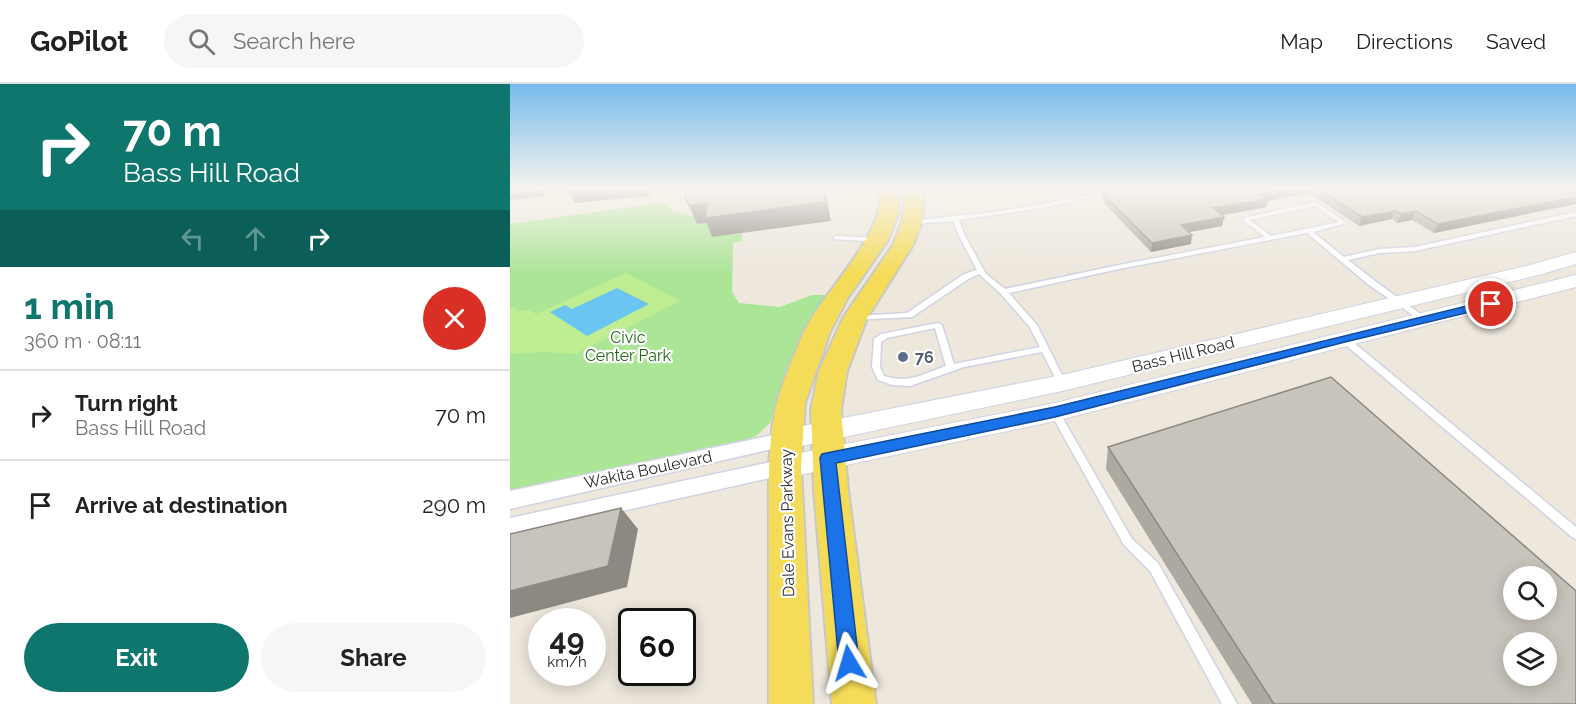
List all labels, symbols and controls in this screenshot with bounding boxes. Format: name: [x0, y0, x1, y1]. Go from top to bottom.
search box: [164, 14, 584, 68]
text: GoPilot: [30, 25, 128, 58]
icon: search: [185, 25, 218, 58]
text: Search here: [233, 28, 355, 54]
text: Map: [1280, 29, 1323, 54]
text: Directions: [1356, 29, 1453, 54]
text: Saved: [1486, 29, 1546, 54]
text: 70 m: [123, 107, 222, 156]
icon: right: [24, 108, 102, 186]
text: Bass Hill Road: [123, 157, 300, 188]
icon: left: [176, 222, 209, 255]
icon: ahead: [239, 222, 272, 255]
icon: right: [302, 222, 335, 255]
pin: [1465, 278, 1516, 329]
text: 1 min: [24, 285, 115, 327]
button: close: [423, 287, 486, 350]
icon: arrive: [1474, 287, 1507, 320]
park label: Civic Center Park: [585, 328, 672, 365]
text: 360 m · 08:11: [24, 329, 141, 353]
street label: Bass Hill Road: [1130, 333, 1236, 376]
place label: 76: [915, 348, 934, 367]
marker: 76: [896, 350, 910, 364]
text: Turn right: [75, 390, 178, 416]
icon: right: [24, 399, 57, 432]
text: 70 m: [435, 402, 486, 428]
text: Bass Hill Road: [75, 416, 206, 440]
street label: Wakita Boulevard: [582, 447, 714, 492]
street label: Dale Evans Parkway: [777, 448, 798, 597]
icon: arrive: [24, 489, 57, 522]
text: Arrive at destination: [75, 492, 288, 518]
text: 290 m: [422, 492, 486, 518]
map controls: [1503, 566, 1557, 686]
button: search: [1503, 566, 1557, 620]
speed limit sign: 60: [618, 608, 696, 686]
text: 49: [550, 622, 584, 657]
button: Exit: [24, 623, 249, 692]
button: Share: [261, 623, 486, 692]
position arrow: [817, 631, 881, 695]
button: layers: [1503, 632, 1557, 686]
text: km/h: [547, 653, 587, 671]

